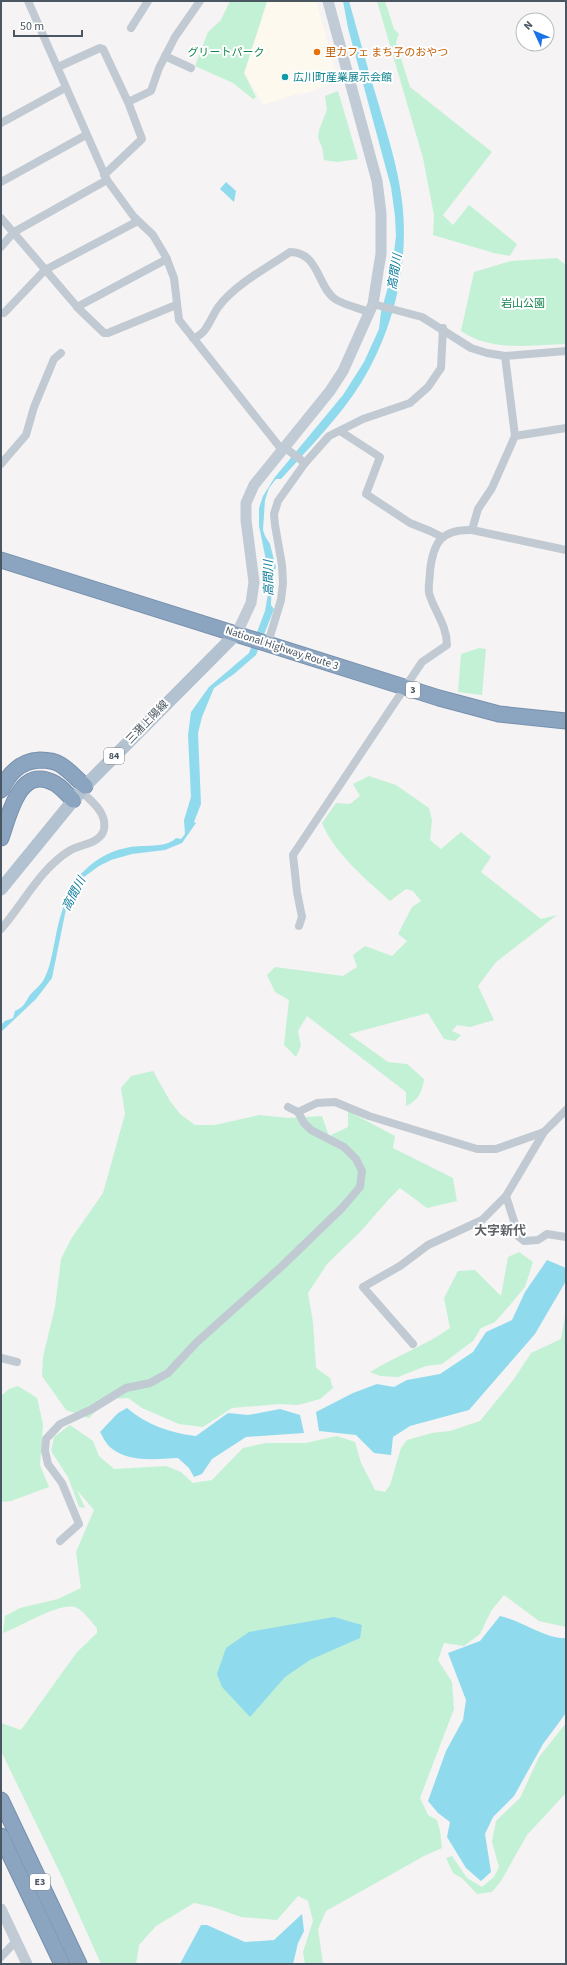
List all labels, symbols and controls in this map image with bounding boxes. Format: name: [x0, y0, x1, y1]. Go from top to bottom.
scale bar: [14, 12, 82, 38]
north arrow: [515, 12, 555, 52]
text: 50 m: [20, 18, 44, 35]
text: N: [520, 18, 536, 33]
park label: グリートパーク: [188, 45, 265, 60]
place label: 里カフェ まち子のおやつ: [325, 45, 448, 60]
marker: 里カフェ まち子のおやつ: [312, 47, 322, 57]
place label: 広川町産業展示会館: [293, 70, 392, 85]
marker: 広川町産業展示会館: [280, 72, 290, 82]
water label: 高間川: [384, 251, 407, 291]
park label: 岩山公園: [501, 296, 545, 311]
water label: 高間川: [260, 558, 278, 596]
street label: National Highway Route 3: [223, 623, 341, 673]
road number: 3: [406, 682, 420, 698]
street label: 三潴上陽線: [123, 697, 171, 747]
road number: 84: [104, 748, 124, 764]
water label: 高間川: [58, 872, 91, 914]
district label: 大字新代: [474, 1222, 526, 1240]
road number: E3: [30, 1874, 50, 1890]

